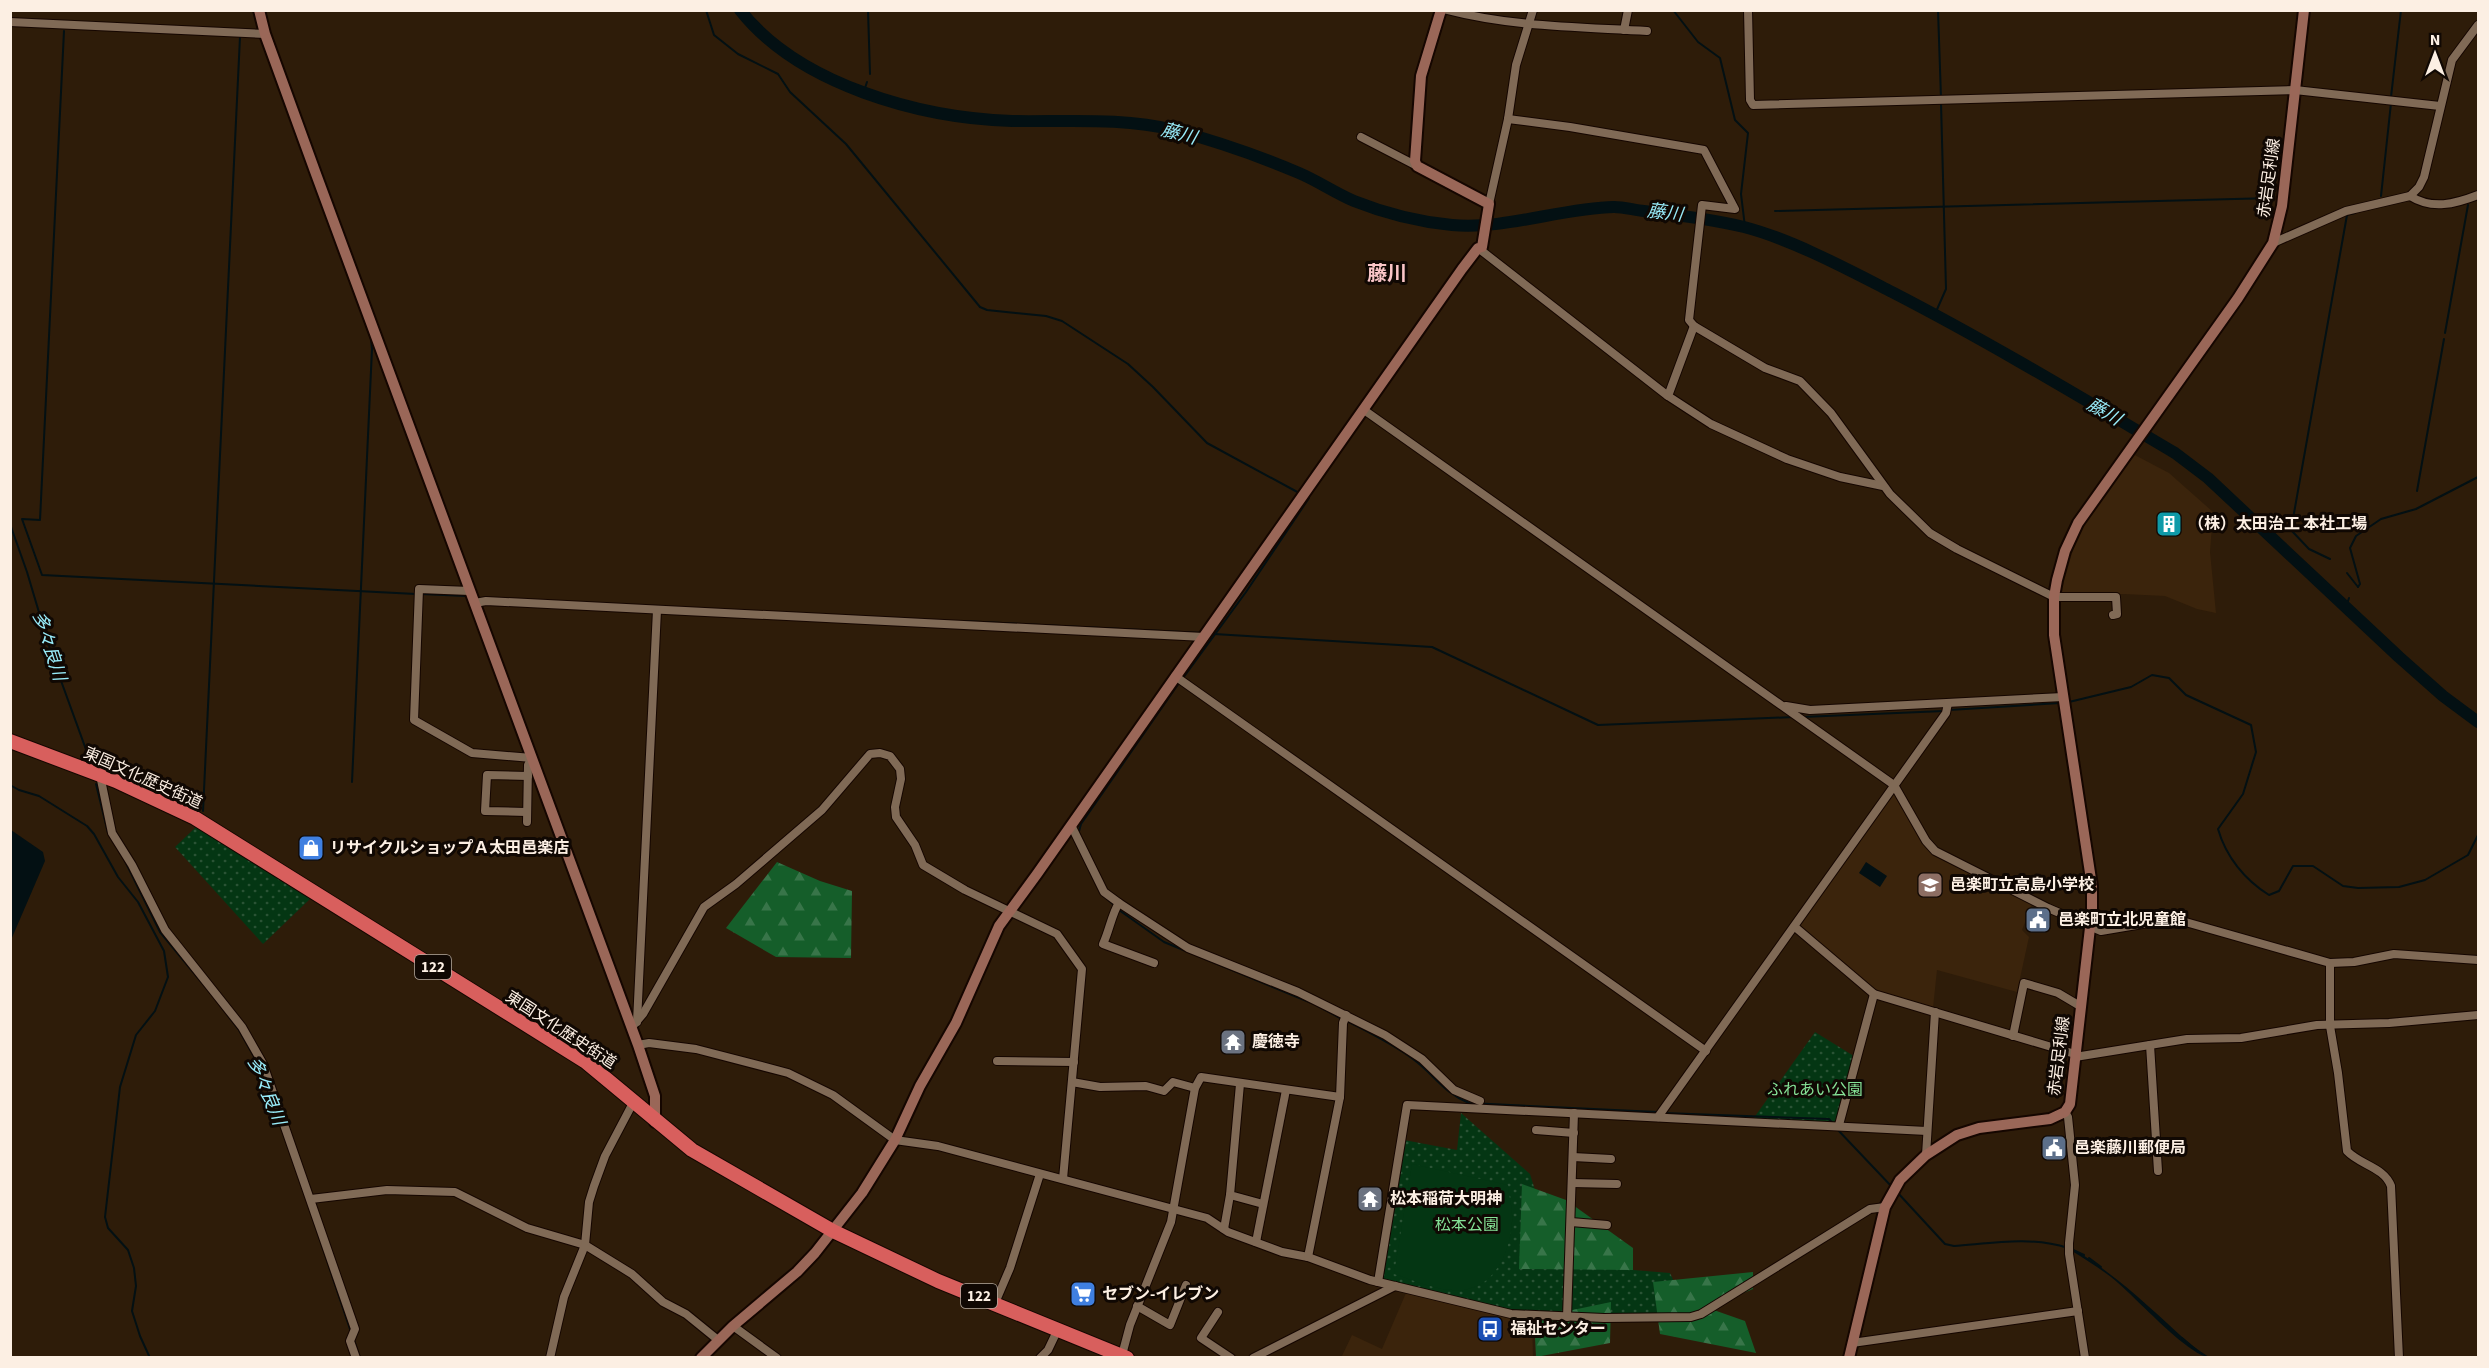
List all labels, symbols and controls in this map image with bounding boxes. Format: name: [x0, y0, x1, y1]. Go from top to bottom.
north arrow: [2405, 24, 2465, 84]
text: N: [2430, 29, 2440, 51]
water label: 藤川: [1158, 117, 1202, 151]
street label: 赤岩足利線: [2253, 137, 2285, 219]
water label: 藤川: [1646, 198, 1686, 228]
district label: 藤川: [1367, 260, 1407, 288]
water label: 藤川: [2082, 392, 2128, 433]
building icon: （株）太田治工 本社工場: [2154, 509, 2184, 539]
place label: （株）太田治工 本社工場: [2188, 513, 2367, 535]
water label: 多々良川: [26, 608, 73, 686]
street label: 東国文化歴史街道: [80, 742, 206, 814]
shop icon: リサイクルショップＡ太田邑楽店: [296, 833, 326, 863]
place label: リサイクルショップＡ太田邑楽店: [330, 837, 569, 859]
school or university icon: 邑楽町立高島小学校: [1915, 870, 1945, 900]
place label: 邑楽町立高島小学校: [1950, 874, 2094, 896]
public building icon: 邑楽町立北児童館: [2023, 905, 2053, 935]
place label: 邑楽町立北児童館: [2058, 909, 2186, 931]
road number: 122: [415, 955, 451, 979]
street label: 東国文化歴史街道: [501, 986, 621, 1074]
street label: 赤岩足利線: [2043, 1015, 2075, 1097]
temple icon: 慶徳寺: [1218, 1027, 1248, 1057]
place label: 慶徳寺: [1252, 1031, 1300, 1053]
water label: 多々良川: [241, 1053, 292, 1131]
park label: ふれあい公園: [1767, 1079, 1863, 1101]
public building icon: 邑楽藤川郵便局: [2039, 1133, 2069, 1163]
place label: 邑楽藤川郵便局: [2074, 1137, 2186, 1159]
temple icon: 松本稲荷大明神: [1355, 1184, 1385, 1214]
place label: 松本稲荷大明神: [1390, 1188, 1502, 1210]
park label: 松本公園: [1435, 1214, 1499, 1236]
supermarket icon: セブン-イレブン: [1068, 1279, 1098, 1309]
place label: セブン-イレブン: [1102, 1283, 1219, 1305]
road number: 122: [961, 1284, 997, 1308]
bus stop icon: 福祉センター: [1475, 1314, 1505, 1344]
place label: 福祉センター: [1510, 1318, 1606, 1340]

